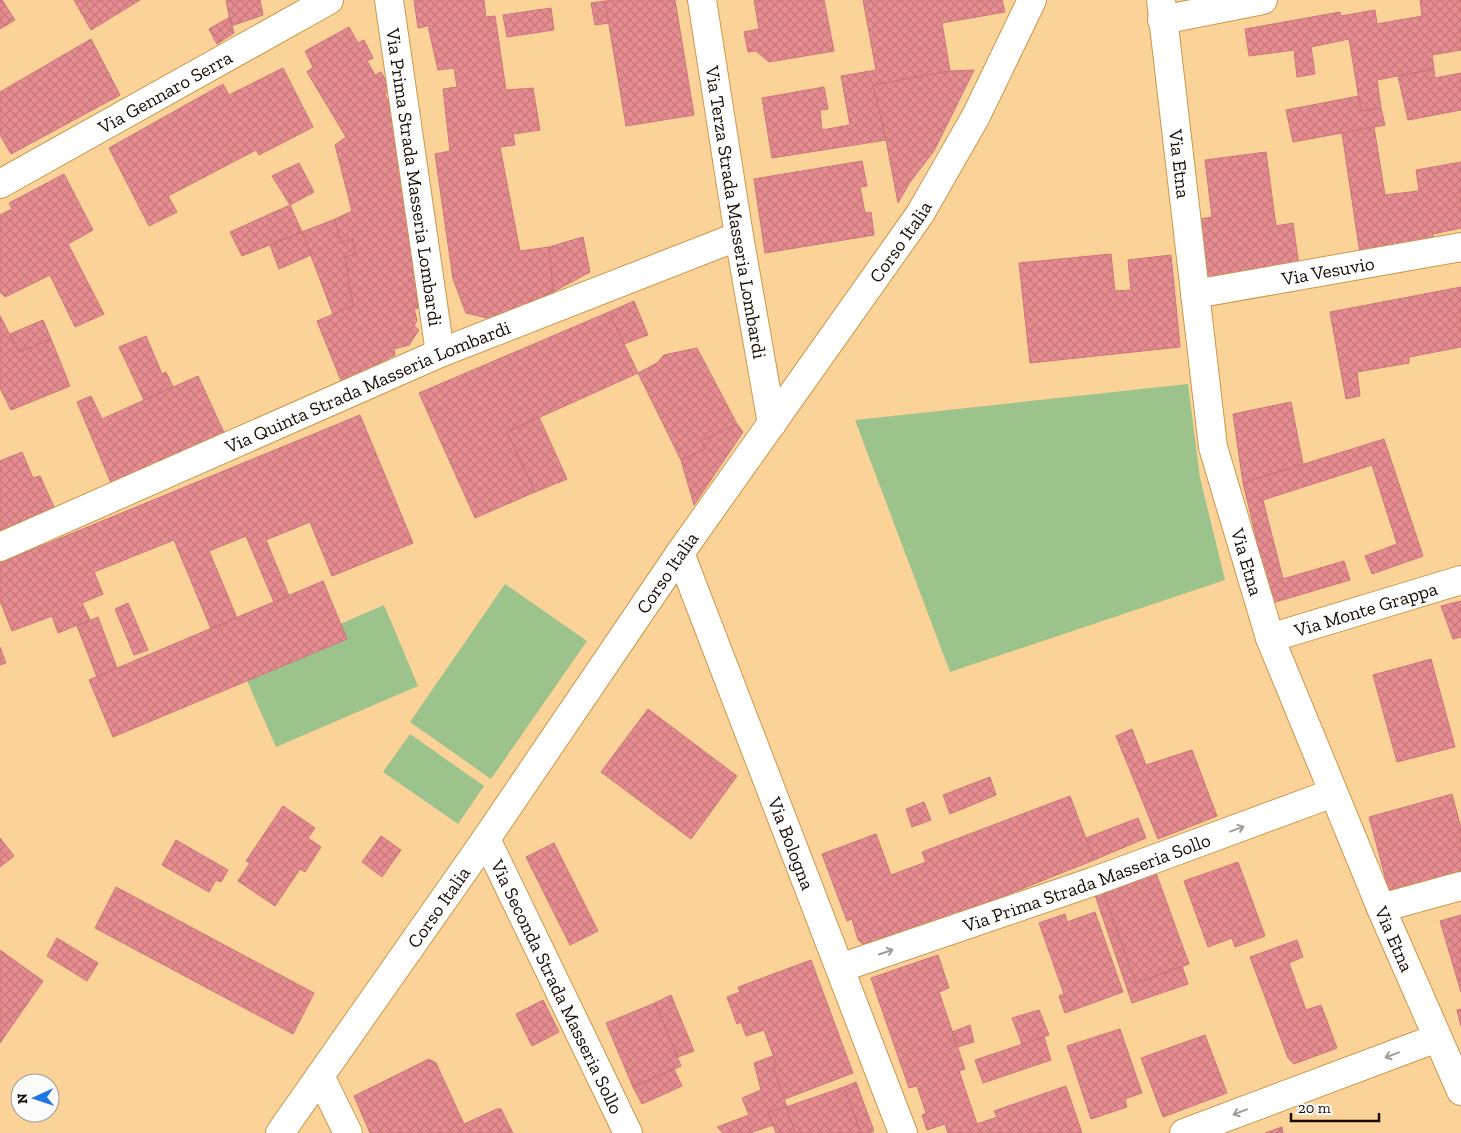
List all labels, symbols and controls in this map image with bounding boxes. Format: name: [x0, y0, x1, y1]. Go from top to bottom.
street label: Via Prima Strada Masseria Lombardi: [381, 26, 447, 328]
street label: Via Gennaro Serra: [93, 46, 236, 139]
street label: Via Terza Strada Masseria Lombardi: [700, 63, 771, 361]
street label: Via Etna: [1164, 127, 1195, 200]
street label: Corso Italia: [864, 197, 937, 287]
street label: Via Vesuvio: [1279, 251, 1376, 291]
street label: Via Quinta Strada Masseria Lombardi: [220, 316, 514, 459]
street label: Via Etna: [1226, 525, 1268, 599]
street label: Corso Italia: [631, 527, 703, 618]
street label: Via Monte Grappa: [1290, 577, 1440, 642]
street label: Via Bologna: [763, 793, 819, 893]
one-way arrow: [1229, 824, 1244, 833]
street label: Via Prima Strada Masseria Sollo: [959, 828, 1214, 938]
street label: Via Seconda Strada Masseria Sollo: [485, 855, 628, 1118]
street label: Corso Italia: [402, 862, 475, 952]
street label: Via Etna: [1369, 902, 1418, 975]
one-way arrow: [877, 947, 893, 957]
one-way arrow: [1384, 1051, 1400, 1060]
north arrow: [10, 1073, 60, 1123]
scale bar: [1291, 1090, 1378, 1122]
text: N: [14, 1093, 31, 1104]
text: 20 m: [1298, 1099, 1331, 1117]
one-way arrow: [1232, 1108, 1248, 1117]

